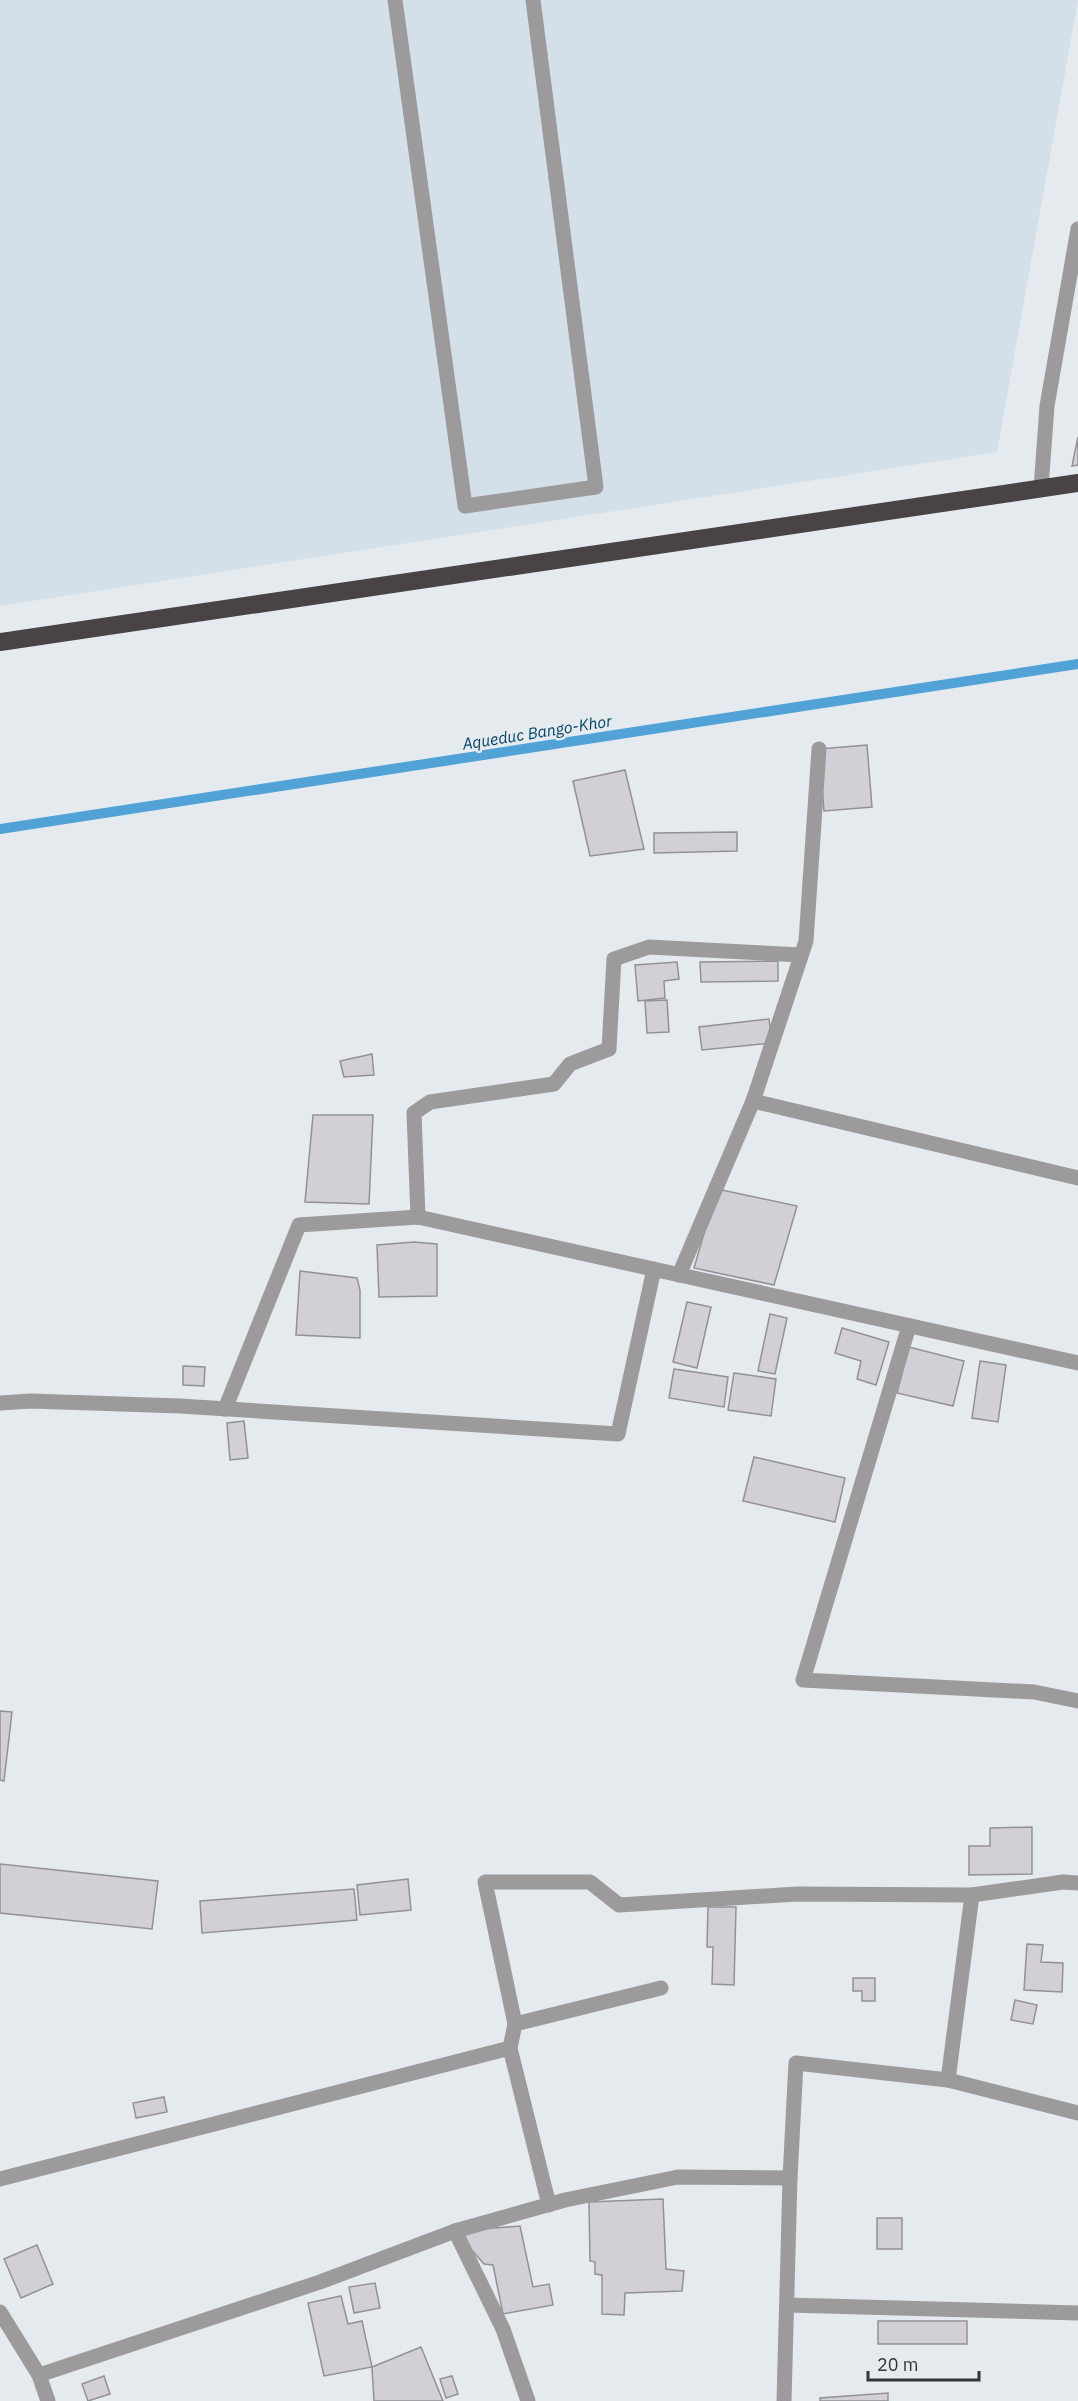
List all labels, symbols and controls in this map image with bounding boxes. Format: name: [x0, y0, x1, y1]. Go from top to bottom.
water label: Aqueduc Bango-Khor: [460, 710, 614, 754]
scale bar: [868, 2344, 979, 2382]
text: 20 m: [877, 2353, 919, 2376]

